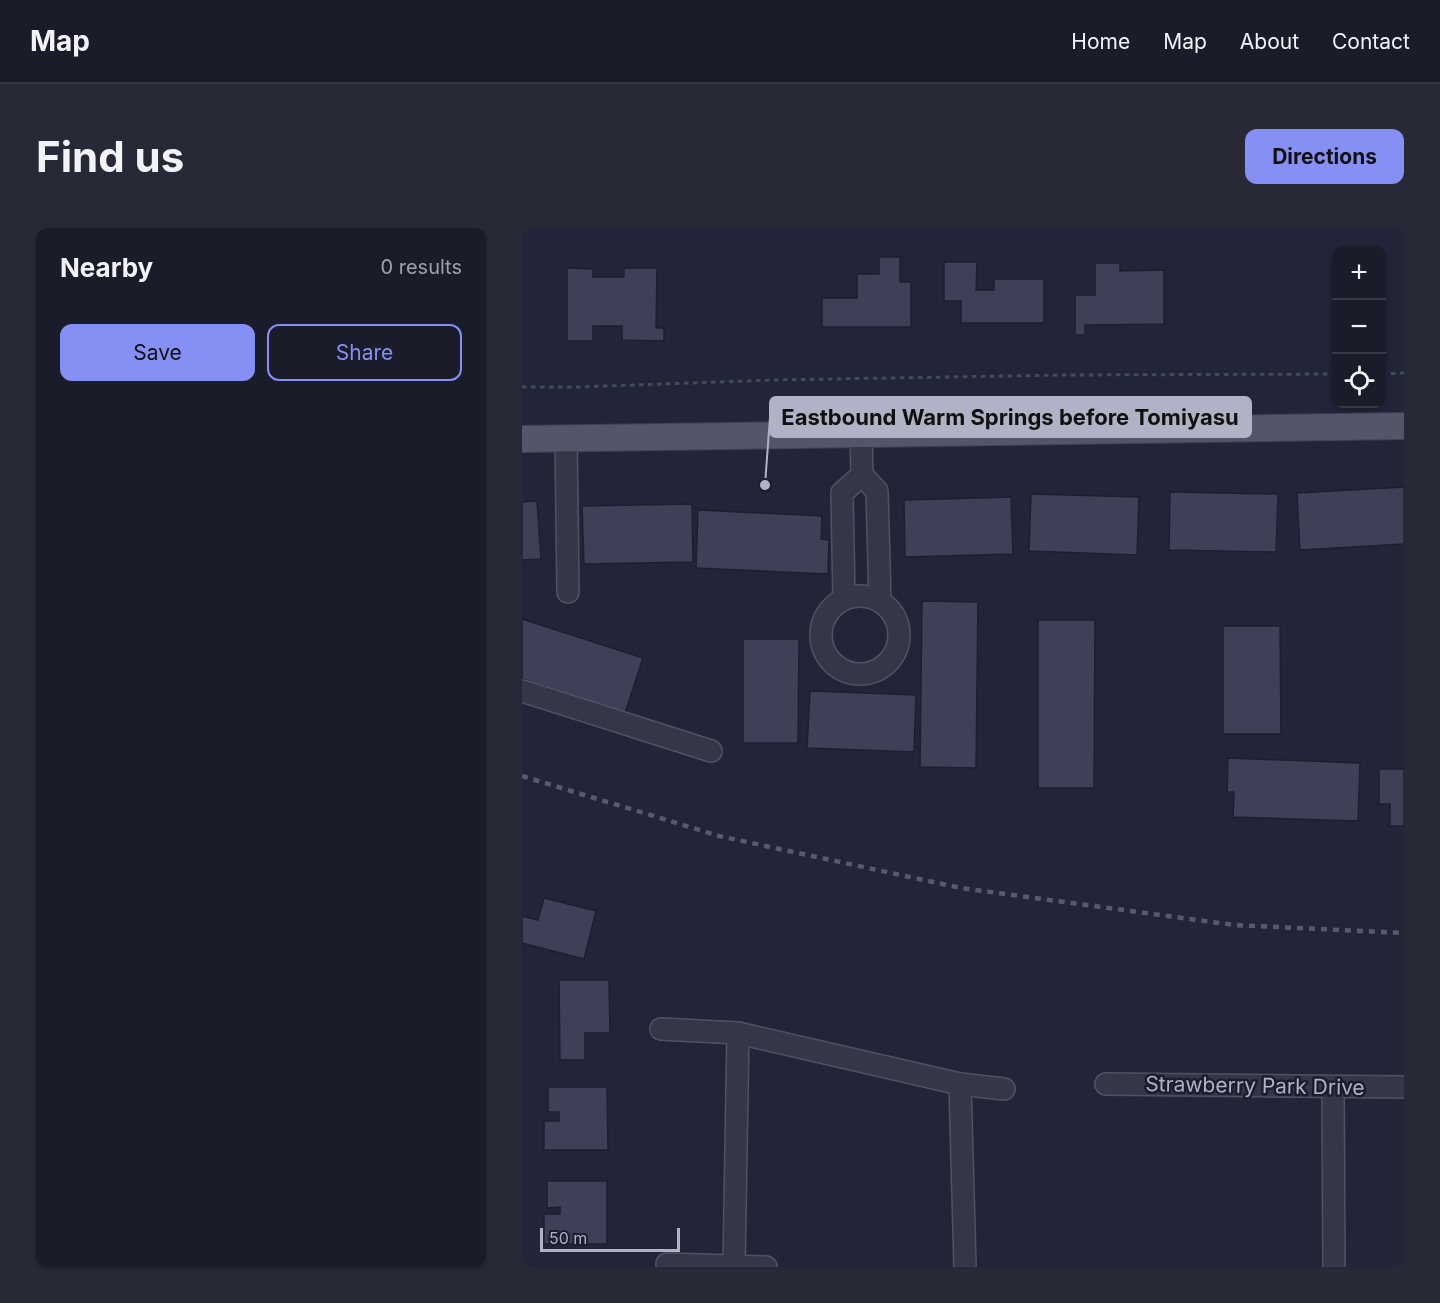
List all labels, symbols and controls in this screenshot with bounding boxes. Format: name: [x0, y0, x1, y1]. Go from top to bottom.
text: Map: [30, 24, 90, 58]
text: Home: [1071, 29, 1130, 54]
text: Map: [1163, 29, 1207, 54]
text: About: [1240, 29, 1299, 54]
text: Contact: [1332, 29, 1410, 54]
button: Directions: [1245, 129, 1404, 184]
text: Find us: [36, 131, 184, 182]
map controls: [1332, 246, 1386, 408]
button: +: [1332, 246, 1386, 300]
text: Nearby: [60, 252, 153, 283]
text: 0 results: [380, 255, 462, 279]
button: −: [1332, 300, 1386, 354]
button: Save: [60, 324, 255, 381]
button: Share: [267, 324, 462, 381]
button: locate: [1332, 354, 1386, 408]
callout: Eastbound Warm Springs before Tomiyasu: [770, 397, 1251, 437]
text: Eastbound Warm Springs before Tomiyasu: [781, 404, 1239, 430]
street label: Strawberry Park Drive: [1145, 1071, 1365, 1100]
scale bar: [540, 1225, 680, 1252]
text: 50 m: [549, 1228, 587, 1248]

